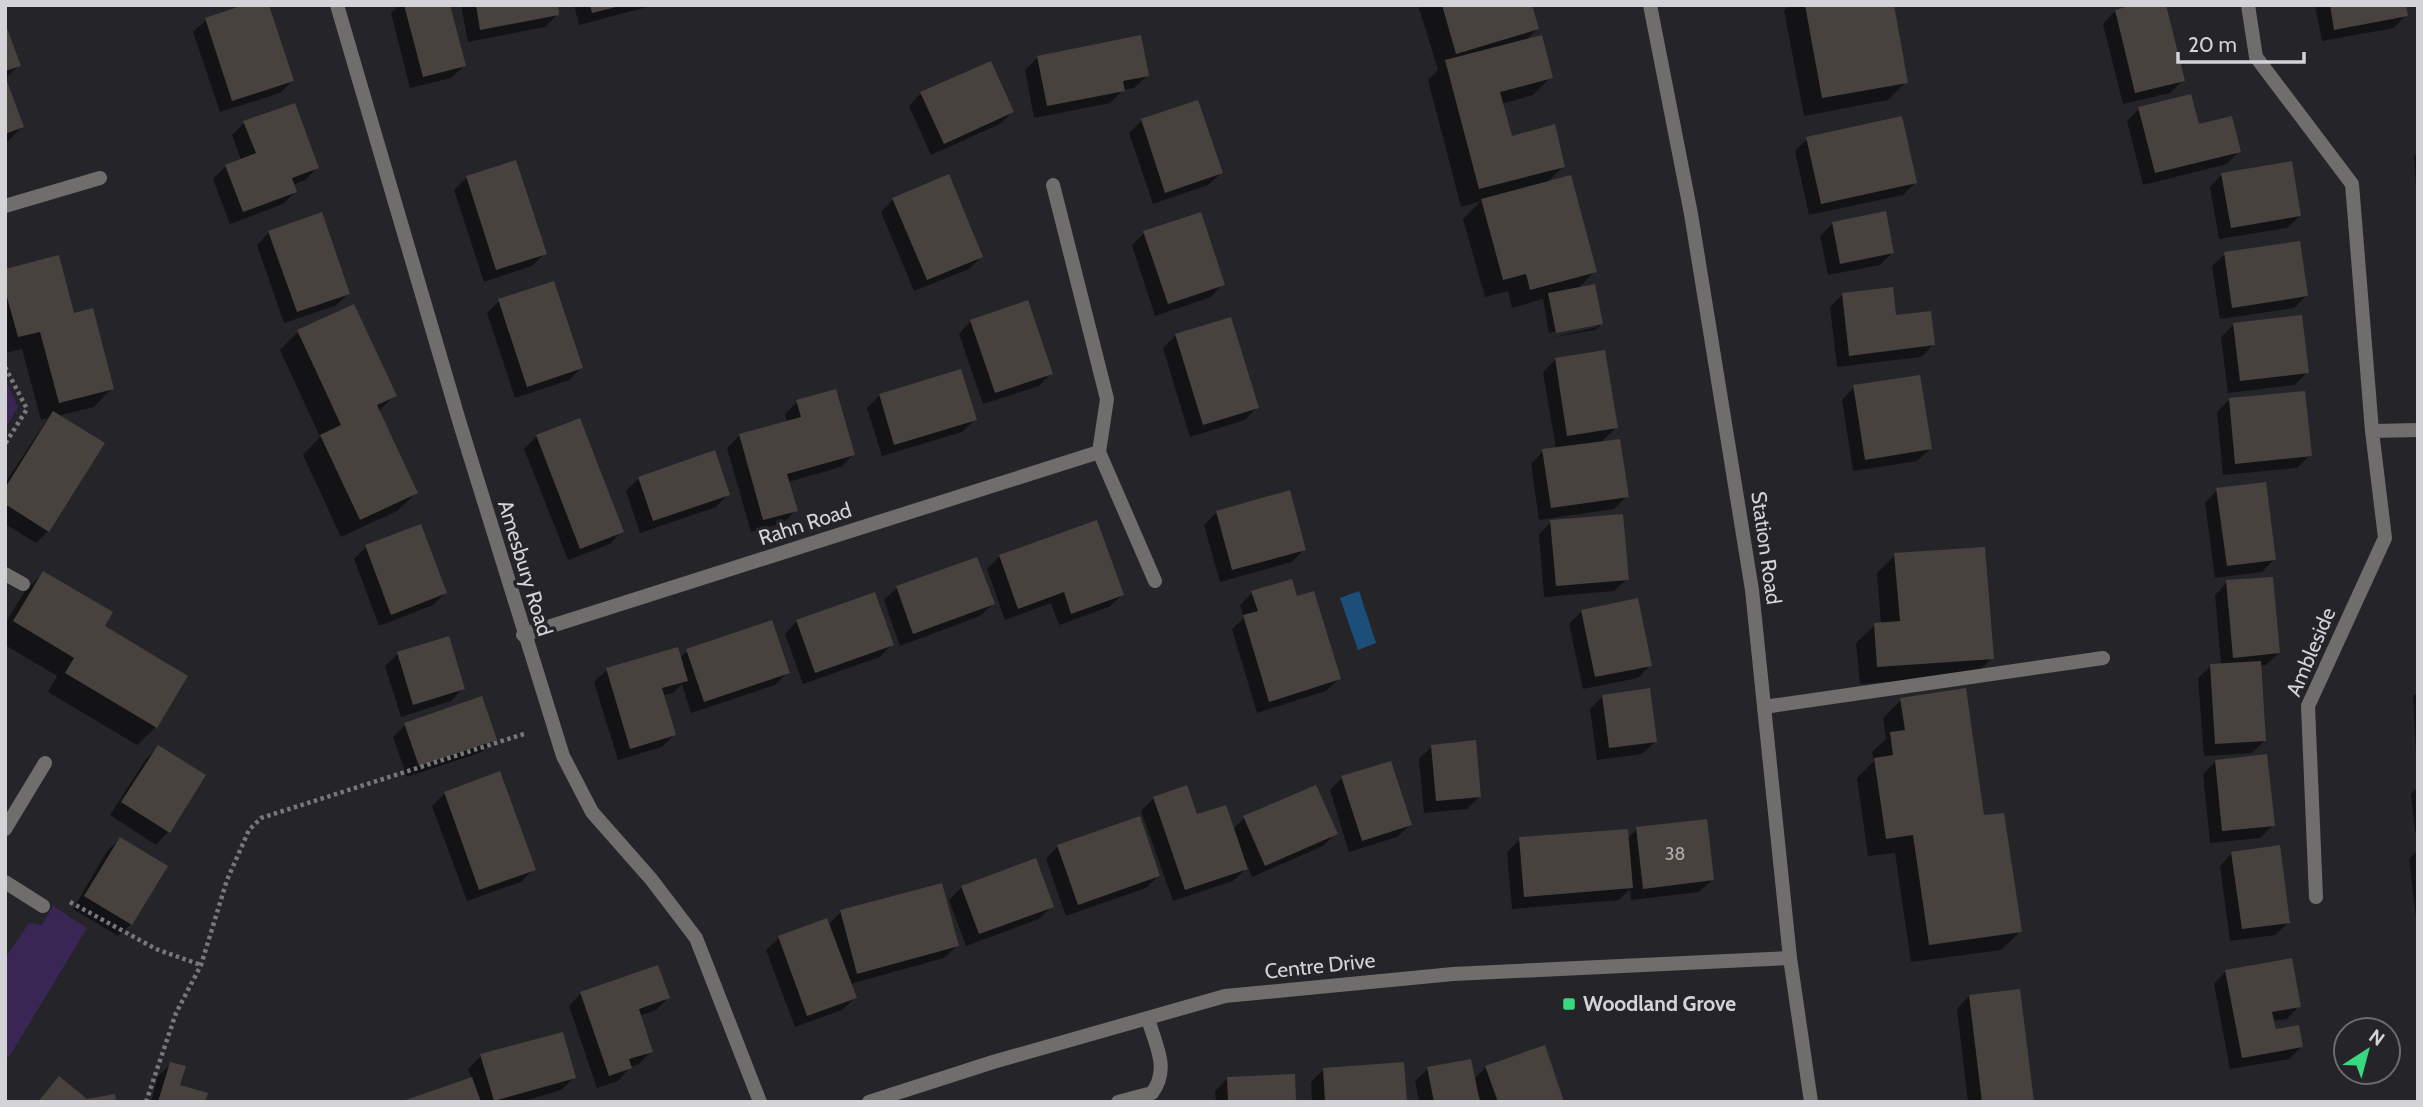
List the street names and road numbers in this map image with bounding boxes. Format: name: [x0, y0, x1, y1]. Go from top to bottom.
street label: Station Road: [1746, 490, 1787, 606]
street label: Amesbury Road: [493, 497, 558, 639]
street label: Rahn Road: [755, 497, 854, 550]
street label: Ambleside: [2281, 603, 2341, 700]
street label: Centre Drive: [1263, 947, 1377, 984]

